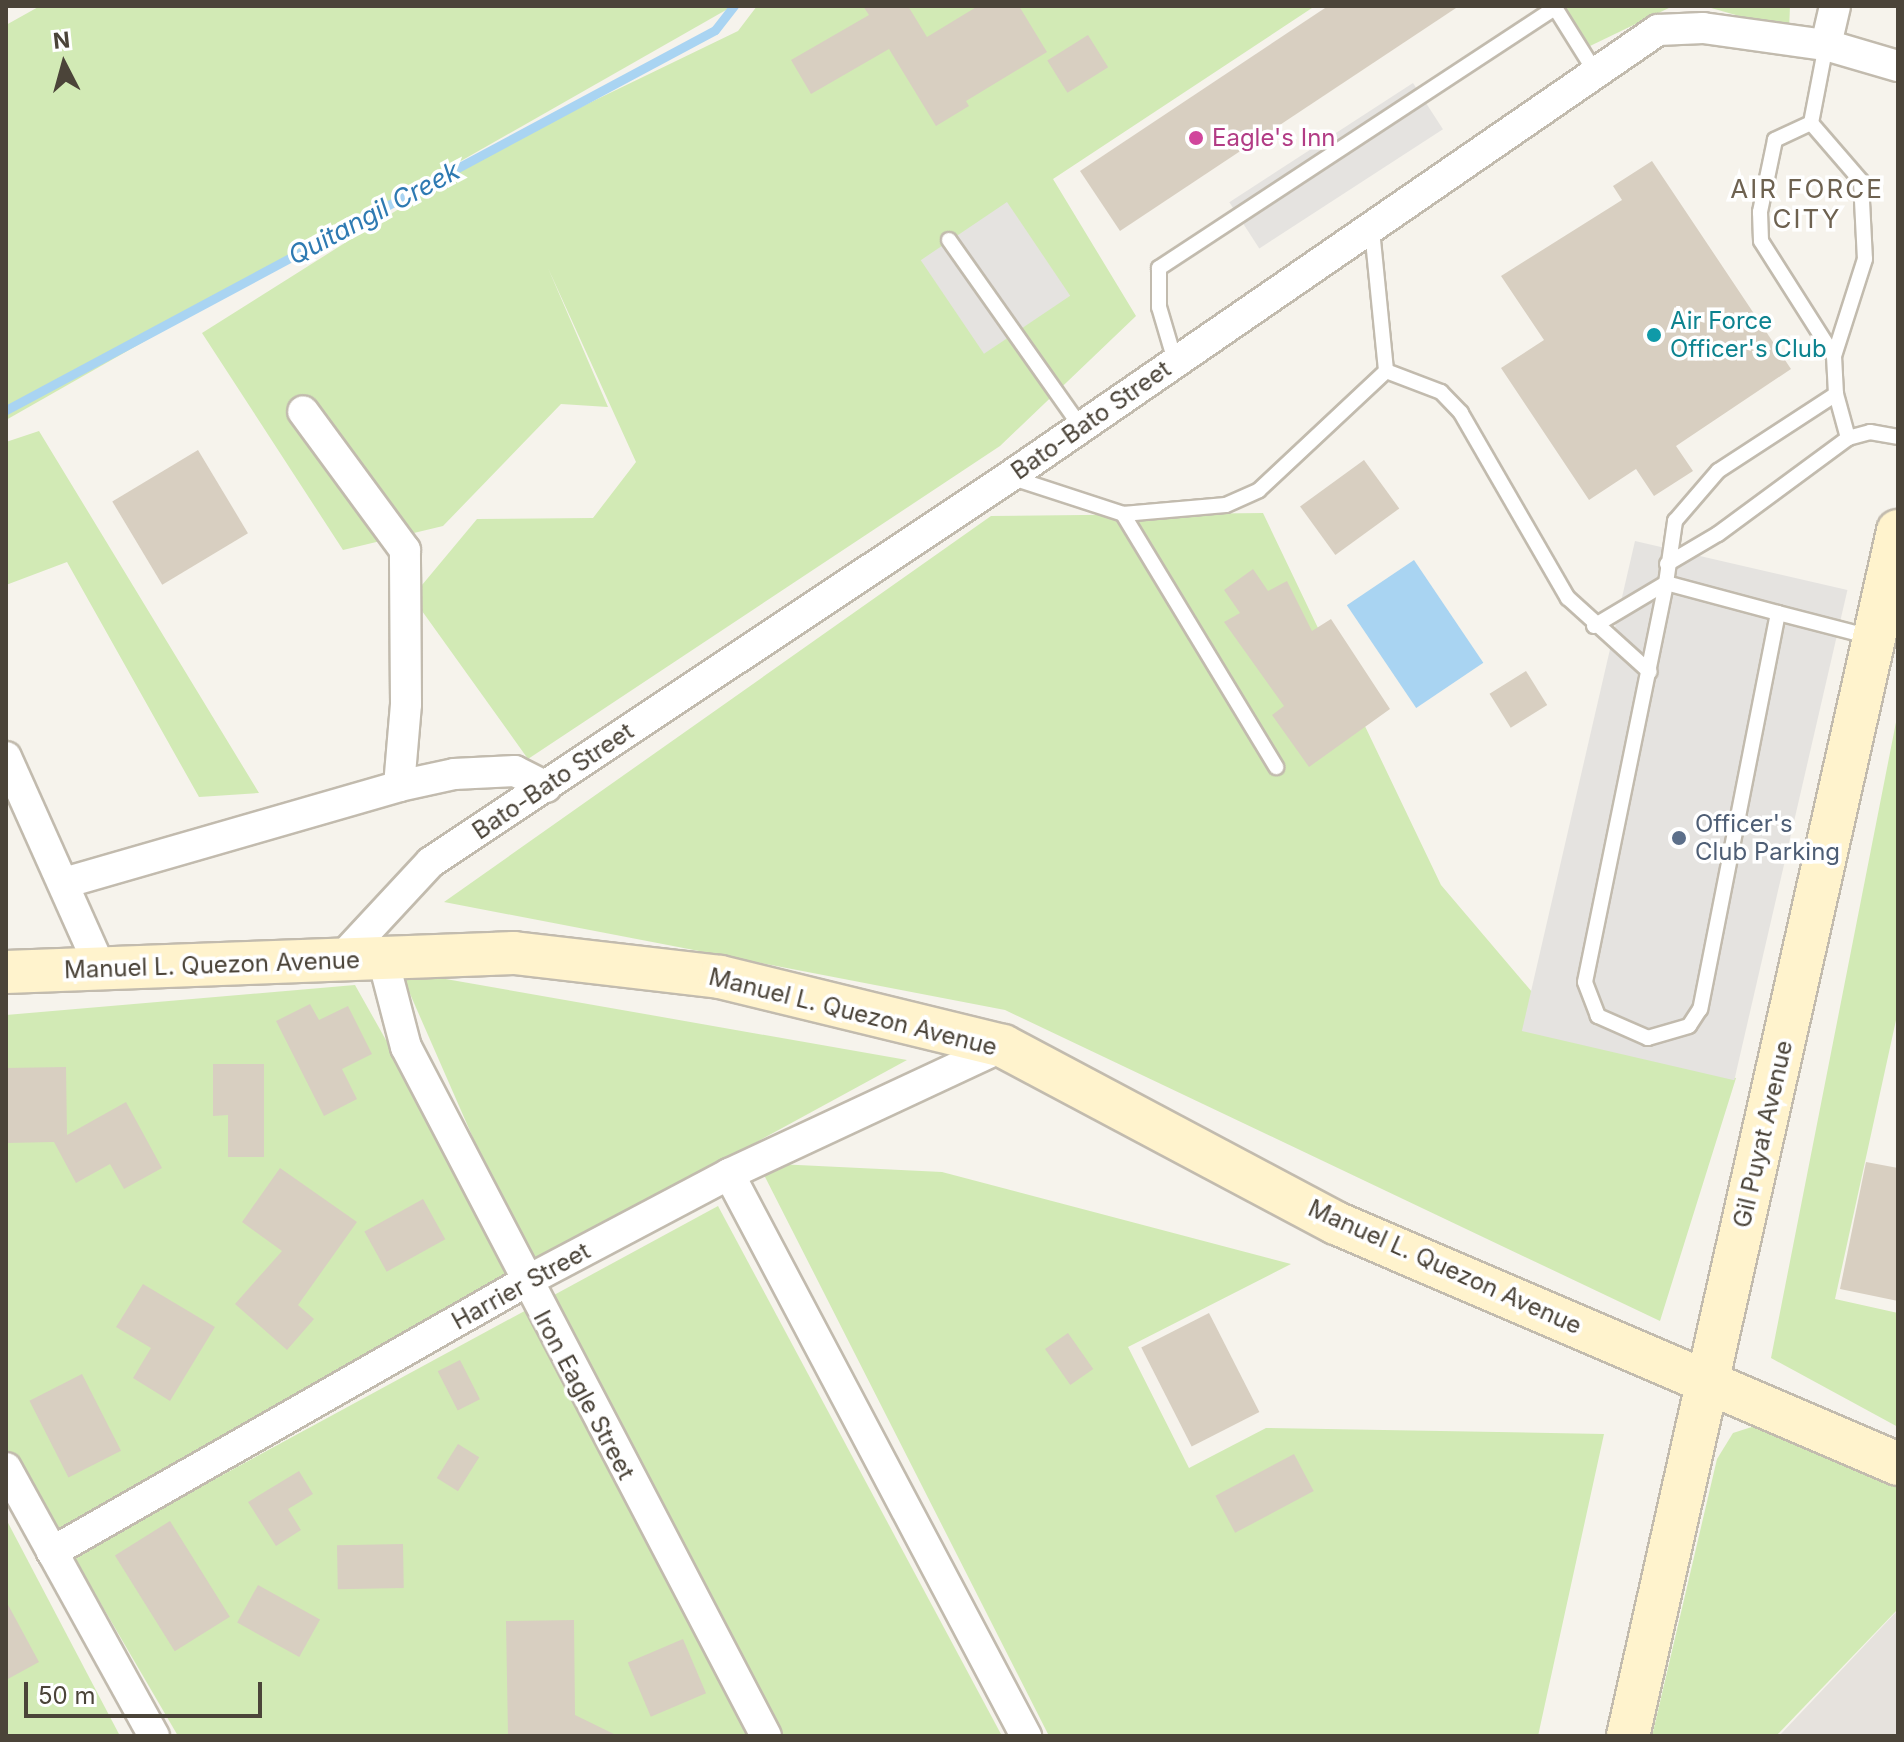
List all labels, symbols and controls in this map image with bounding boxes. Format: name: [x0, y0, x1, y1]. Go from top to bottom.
north arrow: [24, 24, 104, 104]
text: N: [52, 26, 71, 54]
place label: Eagle's Inn: [1212, 124, 1335, 152]
marker: Eagle's Inn: [1187, 129, 1205, 147]
water label: Quitangil Creek: [283, 155, 465, 271]
district label: AIR FORCE CITY: [1730, 173, 1884, 234]
place label: Air Force Officer's Club: [1670, 307, 1827, 363]
marker: Air Force Officer's Club: [1645, 326, 1663, 344]
street label: Bato-Bato Street: [1006, 354, 1176, 486]
street label: Bato-Bato Street: [467, 717, 639, 845]
place label: Officer's Club Parking: [1695, 810, 1840, 866]
marker: Officer's Club Parking: [1670, 829, 1688, 847]
street label: Manuel L. Quezon Avenue: [64, 945, 360, 985]
street label: Manuel L. Quezon Avenue: [706, 962, 1000, 1062]
street label: Gil Puyat Avenue: [1727, 1037, 1799, 1231]
street label: Manuel L. Quezon Avenue: [1304, 1194, 1586, 1340]
street label: Harrier Street: [447, 1236, 595, 1336]
street label: Iron Eagle Street: [527, 1306, 641, 1484]
scale bar: [28, 1666, 266, 1716]
text: 50 m: [38, 1681, 96, 1710]

